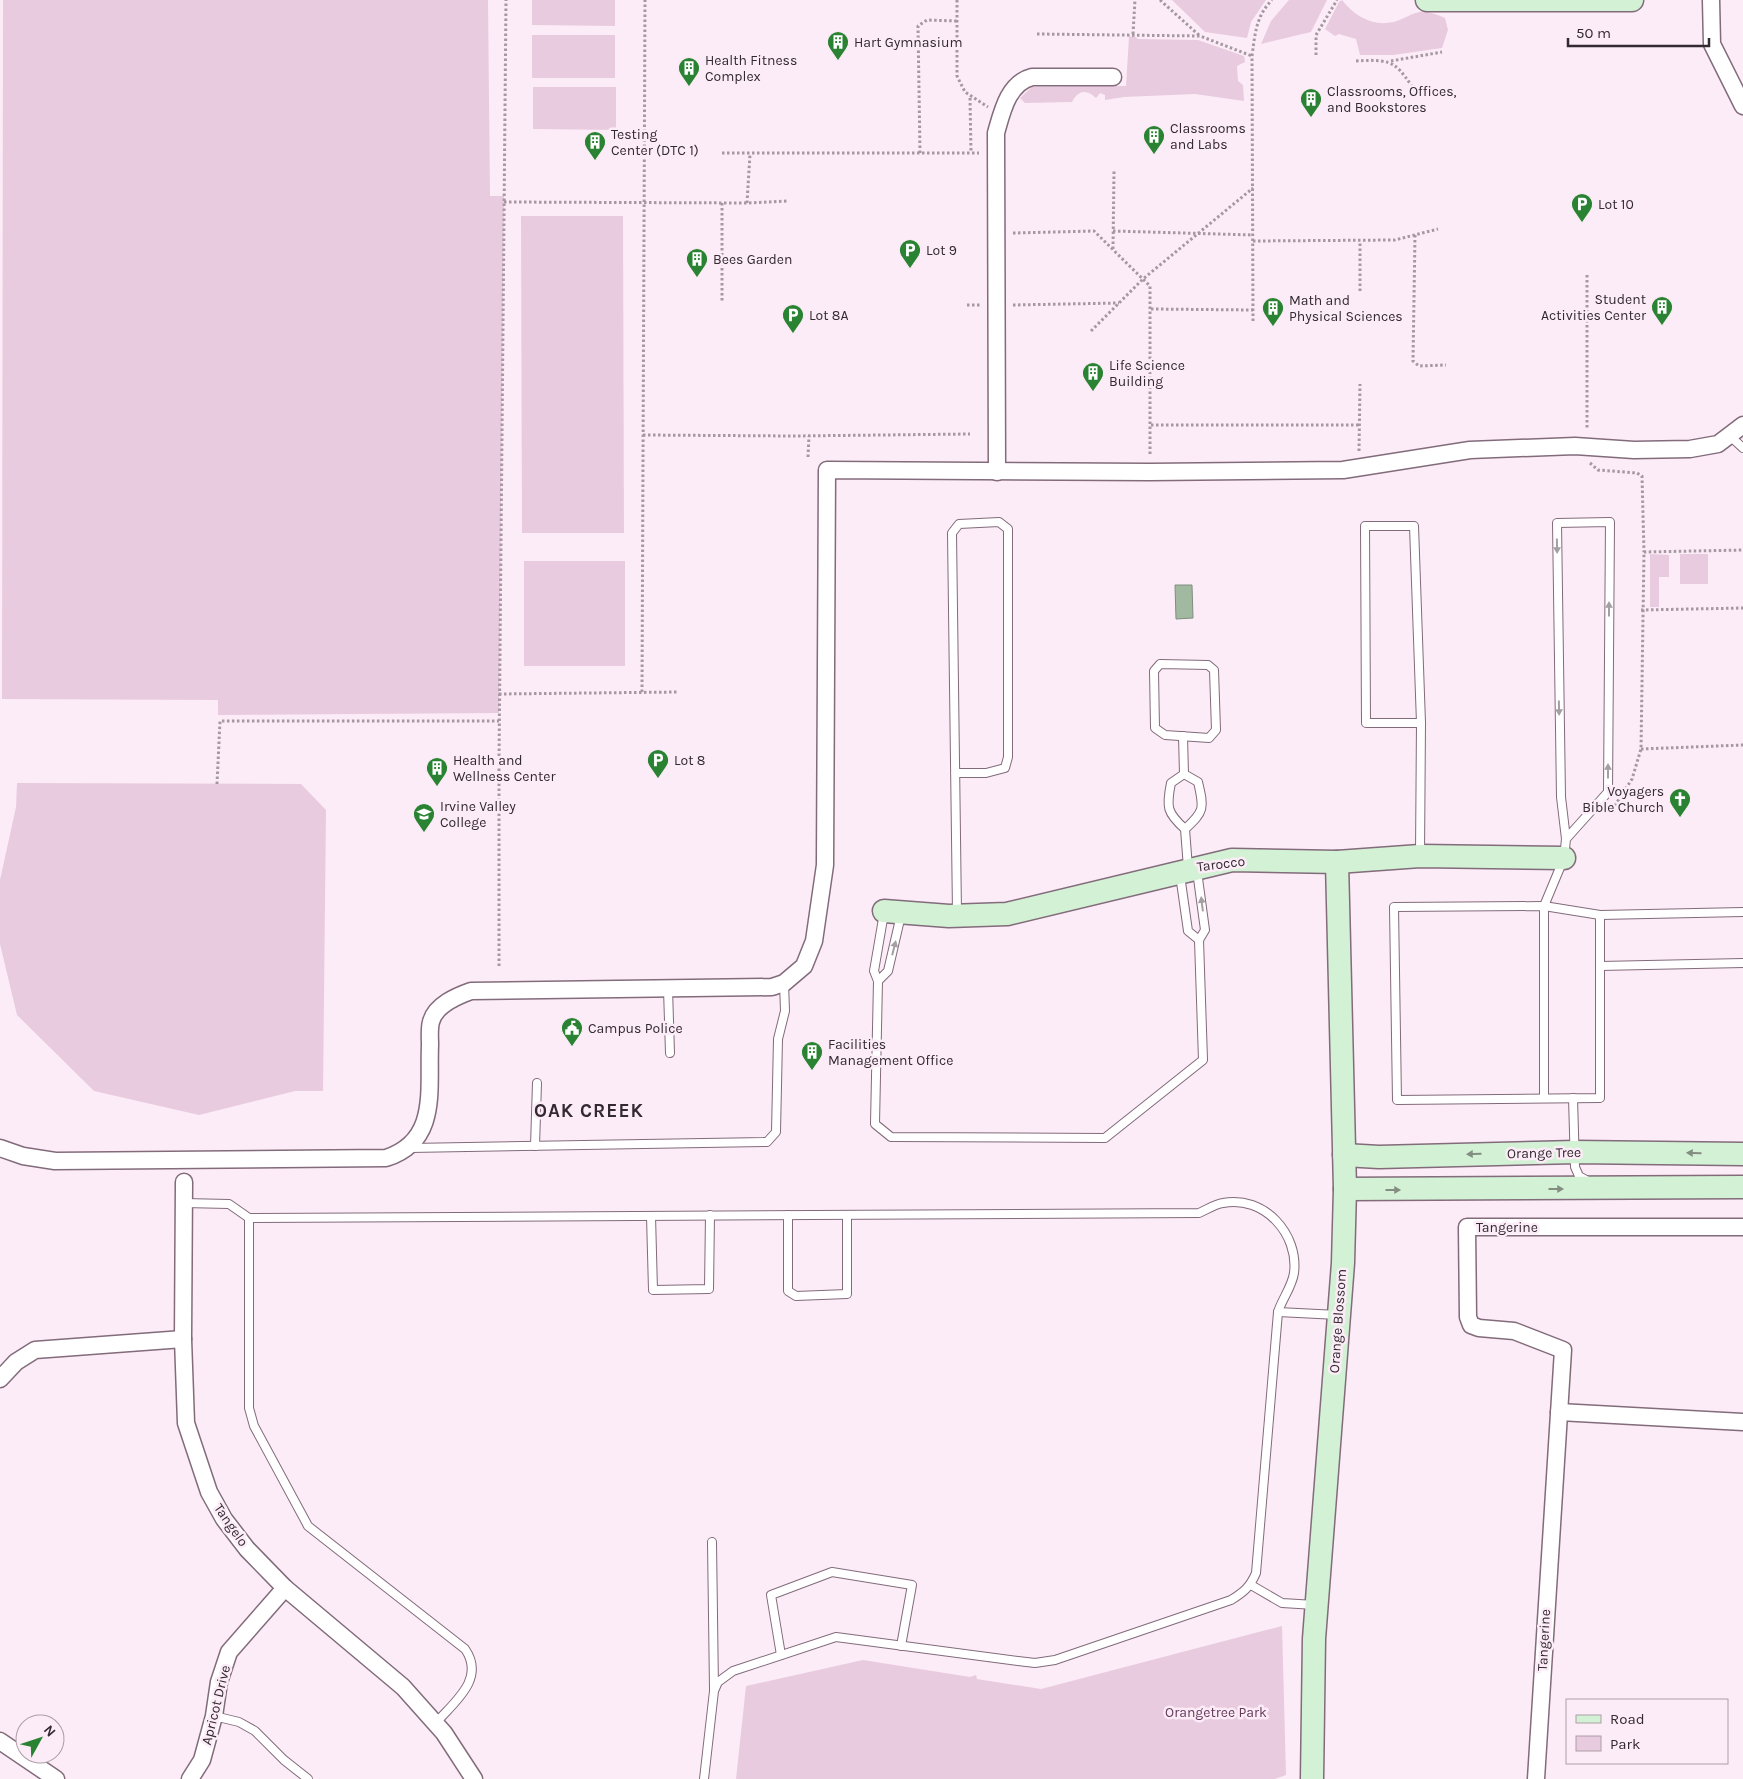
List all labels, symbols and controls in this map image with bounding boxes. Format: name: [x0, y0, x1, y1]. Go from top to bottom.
scale bar: [1568, 15, 1709, 47]
text: 50 m: [1576, 24, 1611, 42]
building icon: Hart Gymnasium: [826, 30, 850, 61]
place label: Hart Gymnasium: [854, 34, 963, 51]
place label: Health Fitness Complex: [705, 52, 797, 85]
building icon: Health Fitness Complex: [677, 56, 701, 87]
place label: Classrooms, Offices, and Bookstores: [1327, 83, 1457, 116]
building icon: Classrooms, Offices, and Bookstores: [1299, 87, 1323, 118]
place label: Classrooms and Labs: [1170, 120, 1246, 153]
building icon: Classrooms and Labs: [1142, 124, 1166, 155]
place label: Testing Center (DTC 1): [611, 126, 699, 159]
building icon: Testing Center (DTC 1): [583, 130, 607, 161]
parking icon: Lot 10: [1570, 192, 1594, 223]
place label: Lot 10: [1598, 196, 1634, 213]
parking icon: Lot 9: [898, 238, 922, 269]
place label: Lot 9: [926, 242, 957, 259]
building icon: Bees Garden: [685, 247, 709, 278]
place label: Bees Garden: [713, 251, 792, 268]
place label: Student Activities Center: [1541, 291, 1647, 324]
place label: Math and Physical Sciences: [1289, 292, 1403, 325]
building icon: Student Activities Center: [1650, 295, 1674, 326]
building icon: Math and Physical Sciences: [1261, 296, 1285, 327]
parking icon: Lot 8A: [781, 303, 805, 334]
place label: Lot 8A: [809, 307, 848, 324]
place label: Life Science Building: [1109, 357, 1185, 390]
building icon: Life Science Building: [1081, 361, 1105, 392]
one-way arrow: [1553, 538, 1561, 554]
one-way arrow: [1606, 600, 1614, 616]
one-way arrow: [1556, 700, 1564, 716]
parking icon: Lot 8: [646, 748, 670, 779]
place label: Health and Wellness Center: [453, 752, 556, 785]
place label: Lot 8: [674, 752, 705, 769]
building icon: Health and Wellness Center: [425, 756, 449, 787]
one-way arrow: [1604, 763, 1612, 779]
place label: Voyagers Bible Church: [1582, 783, 1664, 816]
church icon: Voyagers Bible Church: [1668, 787, 1692, 818]
place label: Irvine Valley College: [440, 798, 516, 831]
school or university icon: Irvine Valley College: [412, 802, 436, 833]
street label: Tarocco: [1196, 853, 1246, 875]
one-way arrow: [1197, 896, 1205, 912]
one-way arrow: [890, 940, 898, 955]
public building icon: Campus Police: [560, 1016, 584, 1047]
place label: Campus Police: [588, 1020, 683, 1037]
place label: Facilities Management Office: [828, 1036, 953, 1069]
building icon: Facilities Management Office: [800, 1040, 824, 1071]
district label: OAK CREEK: [534, 1100, 644, 1122]
street label: Orange Tree: [1507, 1144, 1581, 1162]
one-way arrow: [1686, 1149, 1702, 1157]
one-way arrow: [1466, 1151, 1482, 1159]
one-way arrow: [1548, 1184, 1564, 1192]
one-way arrow: [1386, 1186, 1402, 1194]
street label: Tangerine: [1476, 1219, 1538, 1236]
street label: Orange Blossom: [1326, 1268, 1350, 1374]
street label: Tangelo: [210, 1500, 252, 1550]
street label: Tangerine: [1534, 1609, 1554, 1671]
street label: Apricot Drive: [198, 1663, 234, 1747]
legend: [1566, 1699, 1728, 1764]
park label: Orangetree Park: [1165, 1704, 1267, 1721]
text: Road: [1610, 1710, 1645, 1728]
north arrow: [15, 1714, 65, 1764]
text: N: [40, 1722, 59, 1740]
text: Park: [1610, 1735, 1640, 1753]

